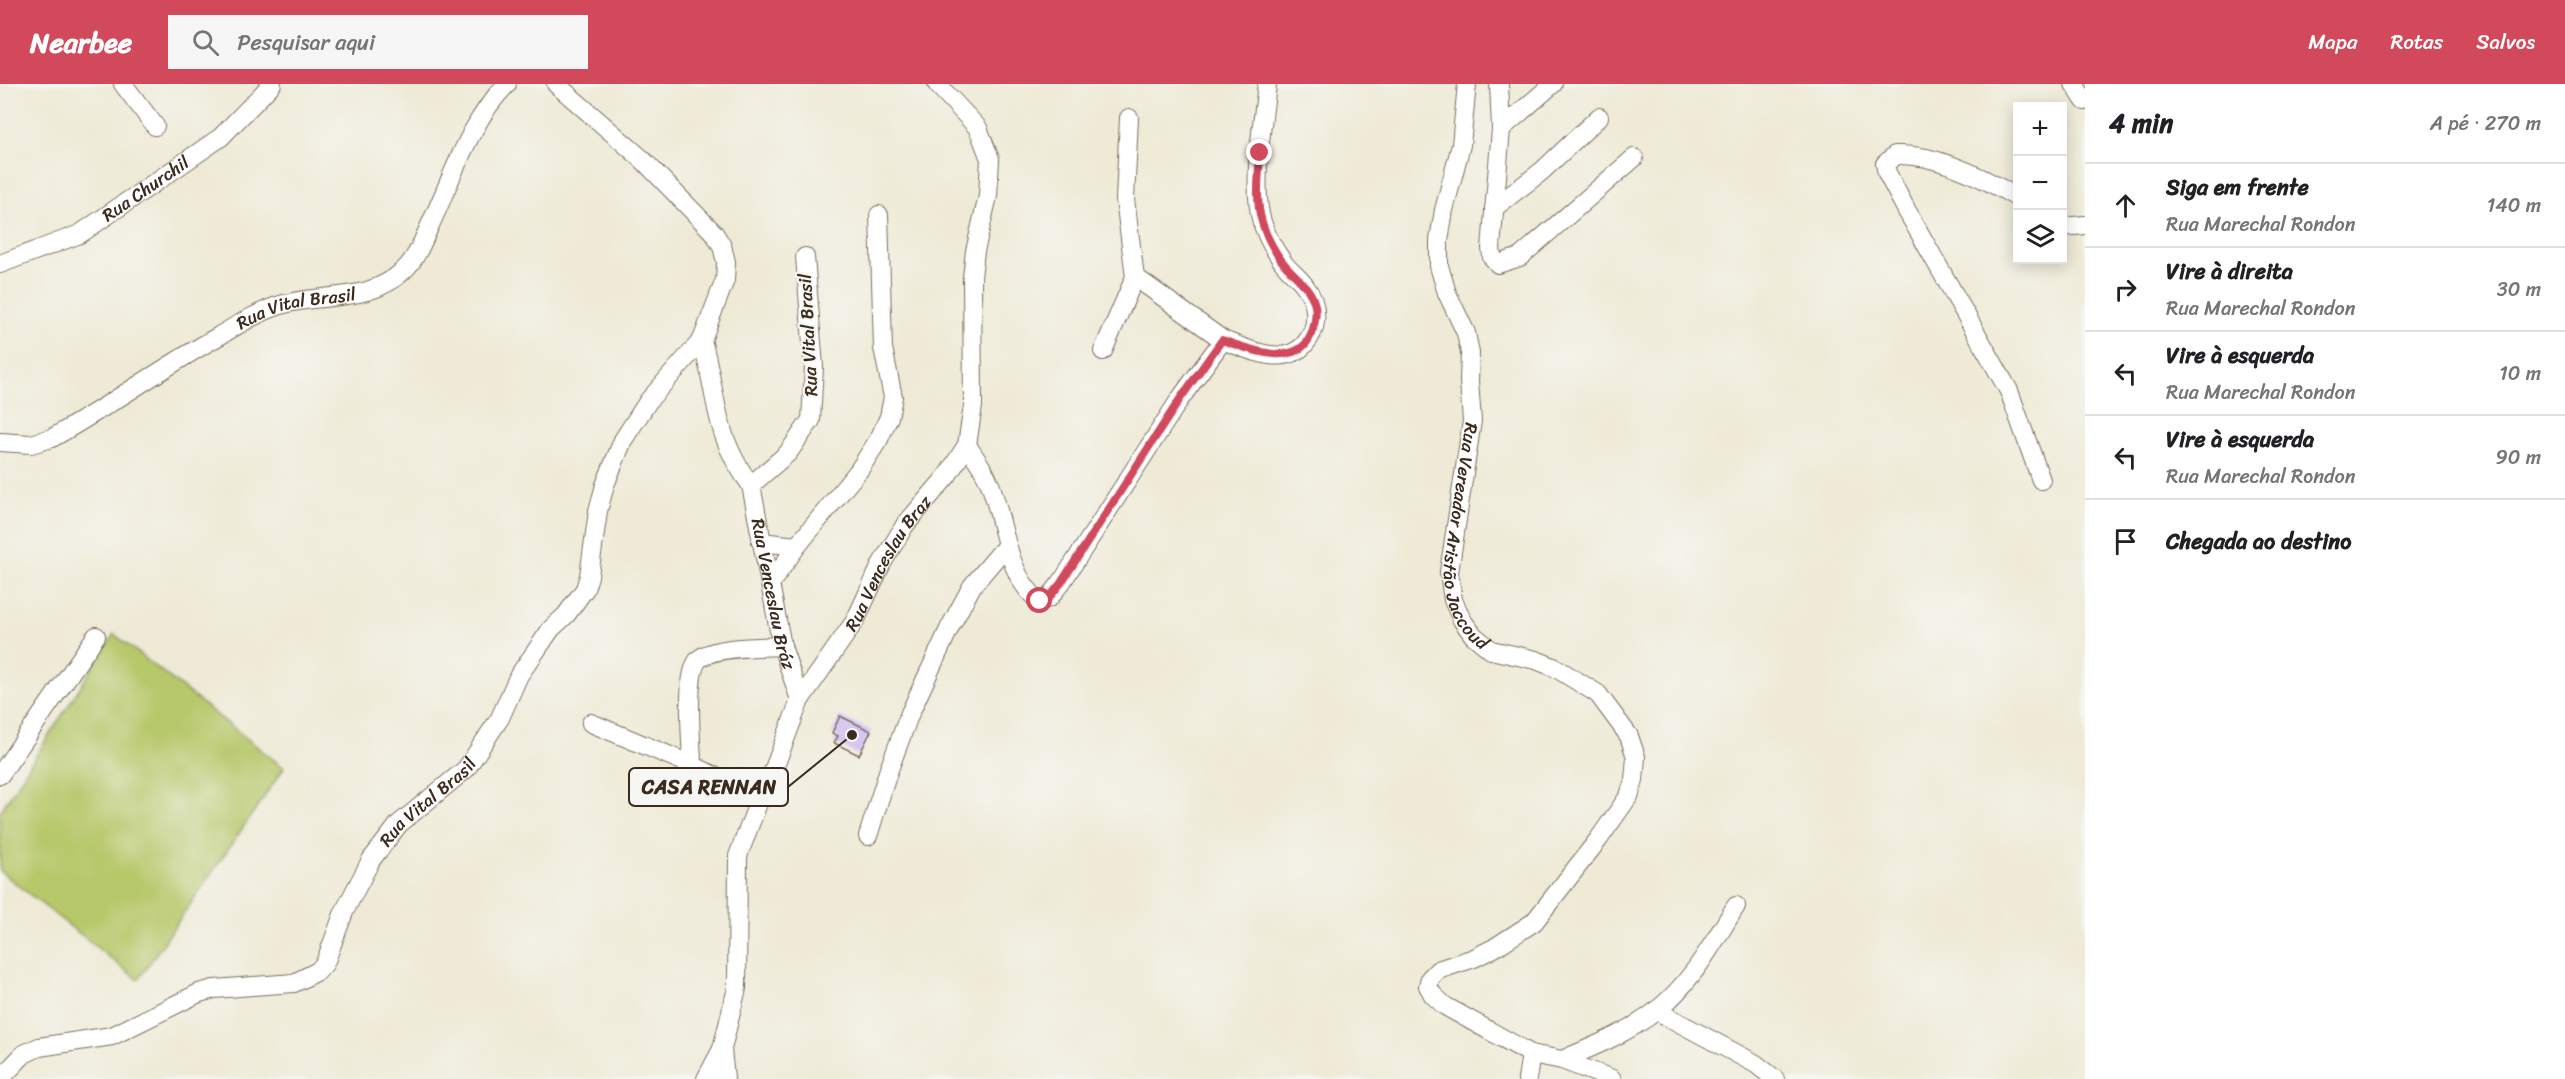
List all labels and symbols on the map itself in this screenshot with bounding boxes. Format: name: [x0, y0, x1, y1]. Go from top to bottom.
route end: [1246, 139, 1272, 165]
street label: Rua Churchil: [95, 147, 197, 231]
street label: Rua Vital Brasil: [789, 272, 827, 397]
street label: Rua Vital Brasil: [230, 278, 359, 339]
street label: Rua Vereador Aristão Jaccoud: [1433, 421, 1497, 659]
street label: Rua Venceslau Braz: [836, 487, 941, 638]
street label: Rua Venceslau Bráz: [742, 516, 805, 675]
route start: [1026, 587, 1052, 613]
street label: Rua Vital Brasil: [371, 750, 486, 854]
callout: CASA RENNAN: [629, 768, 788, 806]
text: CASA RENNAN: [641, 770, 776, 805]

